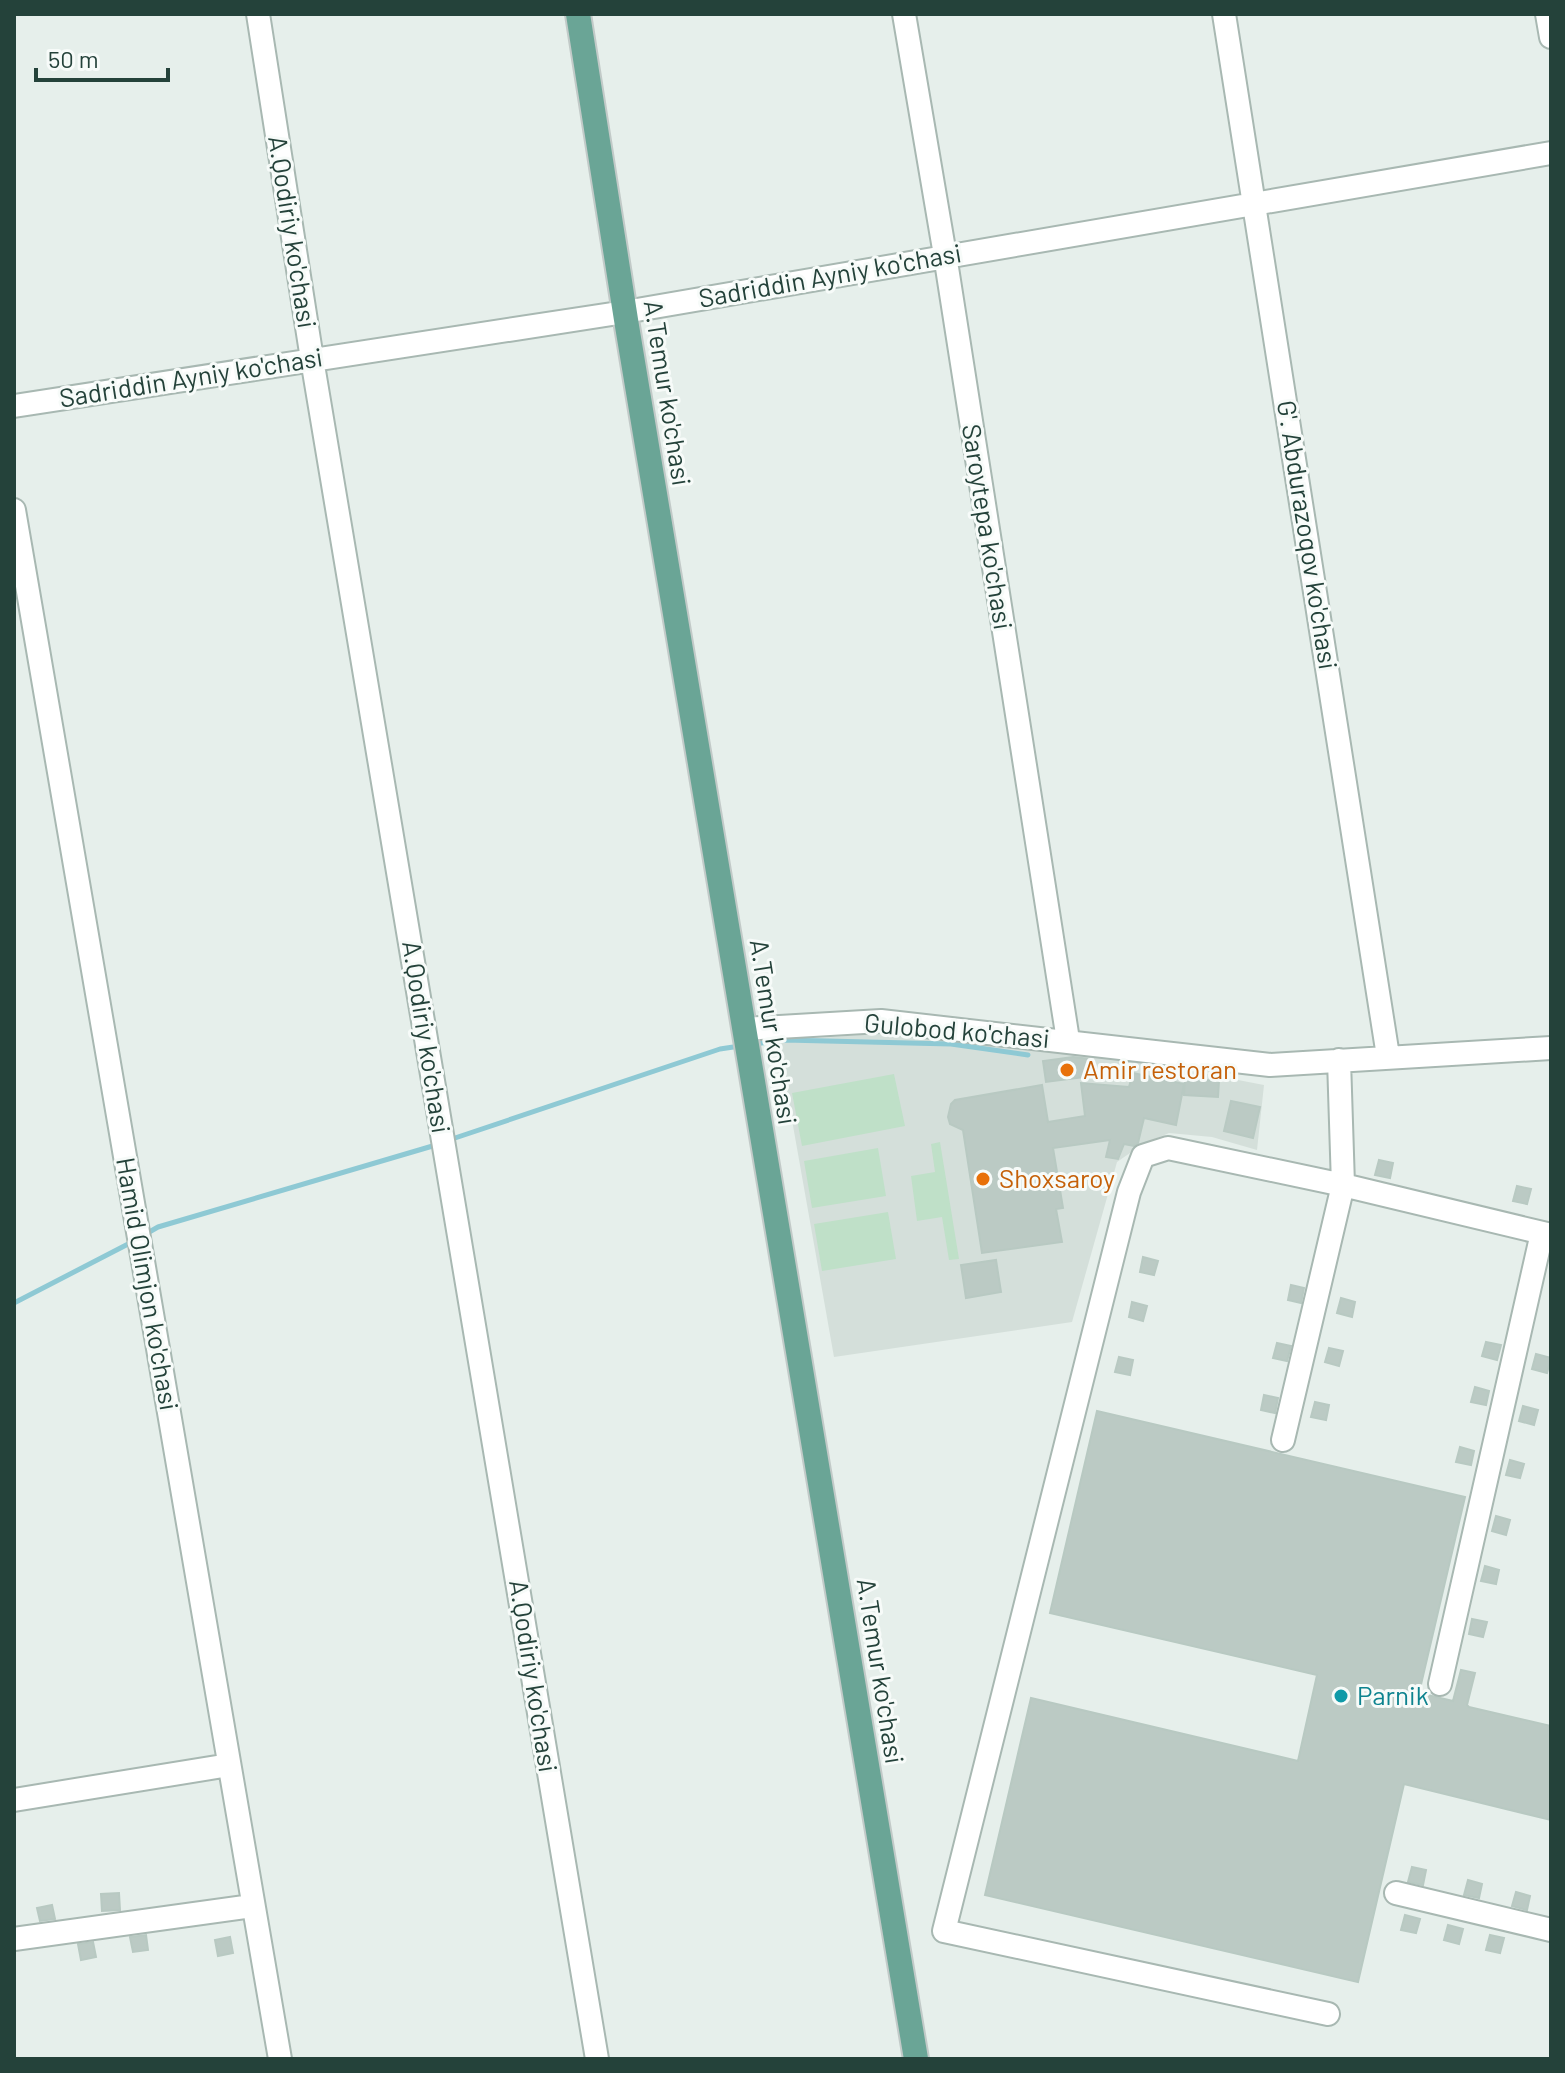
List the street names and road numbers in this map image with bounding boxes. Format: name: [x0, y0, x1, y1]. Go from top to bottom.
street label: A.Qodiriy ko'chasi: [263, 133, 324, 330]
street label: Sadriddin Ayniy ko'chasi: [696, 236, 964, 313]
street label: A.Temur ko'chasi: [638, 298, 698, 488]
street label: Sadriddin Ayniy ko'chasi: [57, 340, 325, 413]
street label: G'. Abdurazoqov ko'chasi: [1272, 398, 1345, 672]
street label: Saroytepa ko'chasi: [957, 422, 1020, 632]
street label: A.Temur ko'chasi: [744, 937, 804, 1127]
street label: A.Qodiriy ko'chasi: [397, 938, 458, 1135]
street label: Gulobod ko'chasi: [863, 1006, 1051, 1053]
street label: Hamid Olimjon ko'chasi: [111, 1155, 186, 1413]
street label: A.Temur ko'chasi: [851, 1576, 911, 1766]
street label: A.Qodiriy ko'chasi: [504, 1577, 565, 1774]

